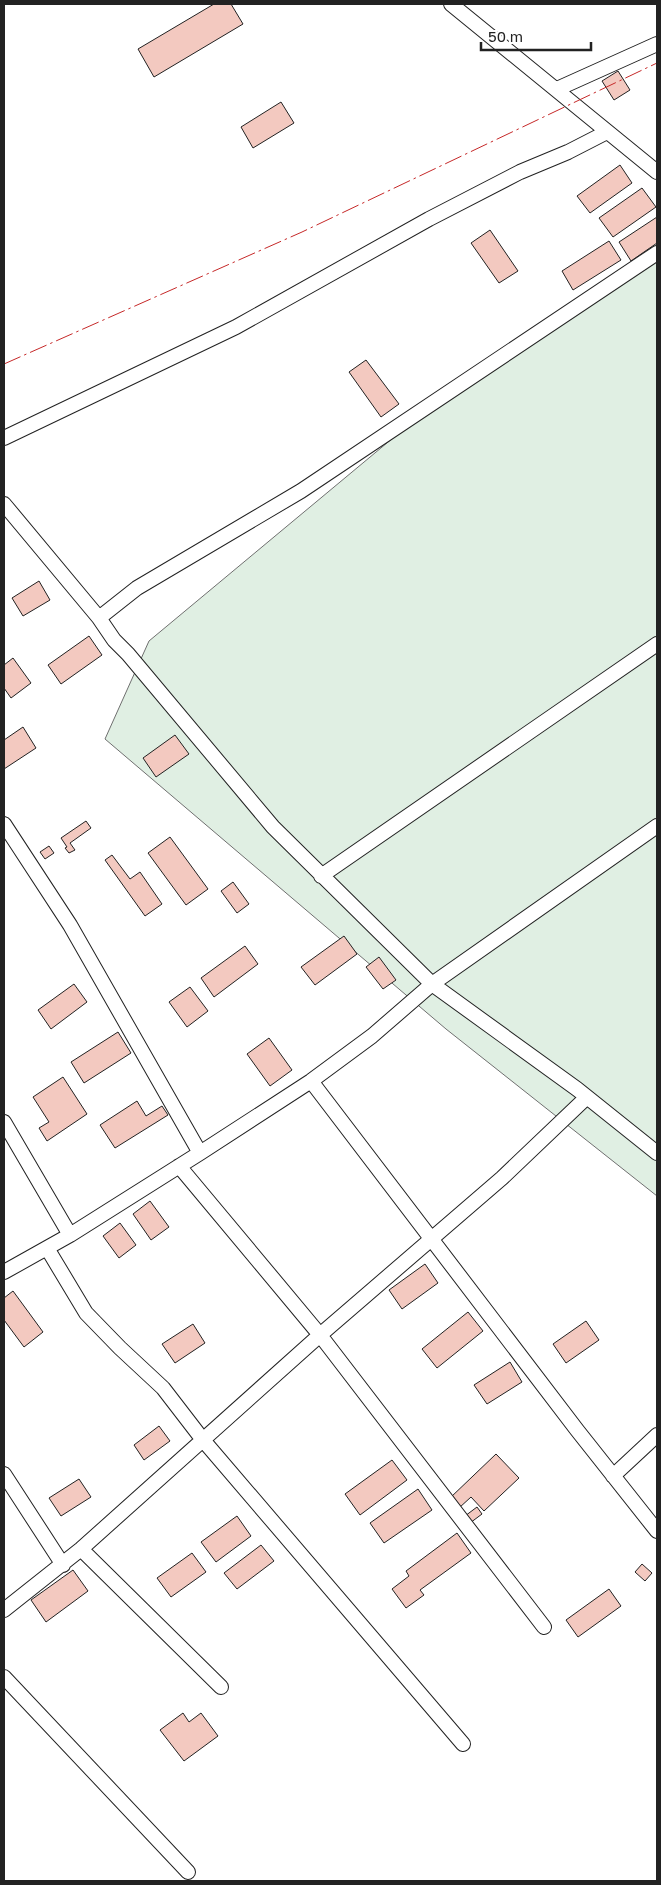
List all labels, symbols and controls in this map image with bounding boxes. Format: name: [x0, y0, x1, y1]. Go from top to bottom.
scale bar: [481, 20, 591, 52]
text: 50 m: [488, 27, 523, 45]

